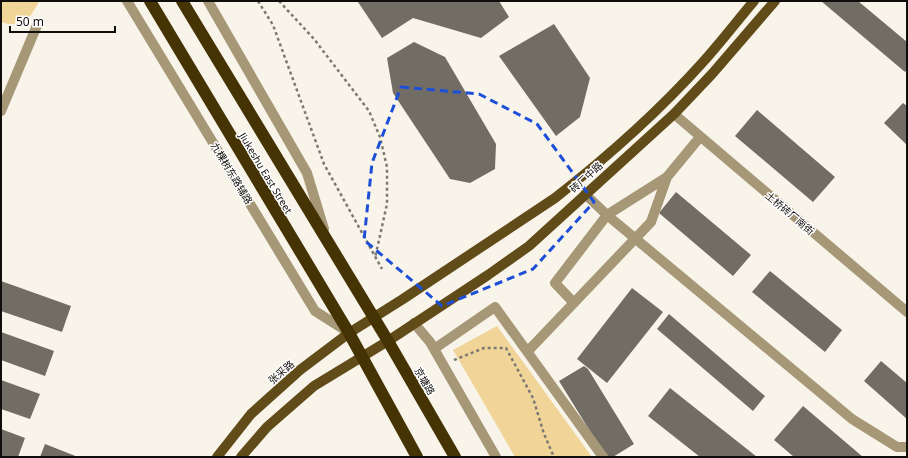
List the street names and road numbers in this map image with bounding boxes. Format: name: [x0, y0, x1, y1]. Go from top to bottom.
street label: Jiukeshu East Street: [236, 129, 296, 217]
street label: 九棵树东路辅路: [208, 139, 256, 207]
street label: 砖厂中路: [566, 158, 606, 196]
street label: 土桥砖厂南街: [763, 188, 817, 238]
street label: 张采路: [265, 357, 297, 387]
street label: 京塘路: [411, 365, 439, 397]

